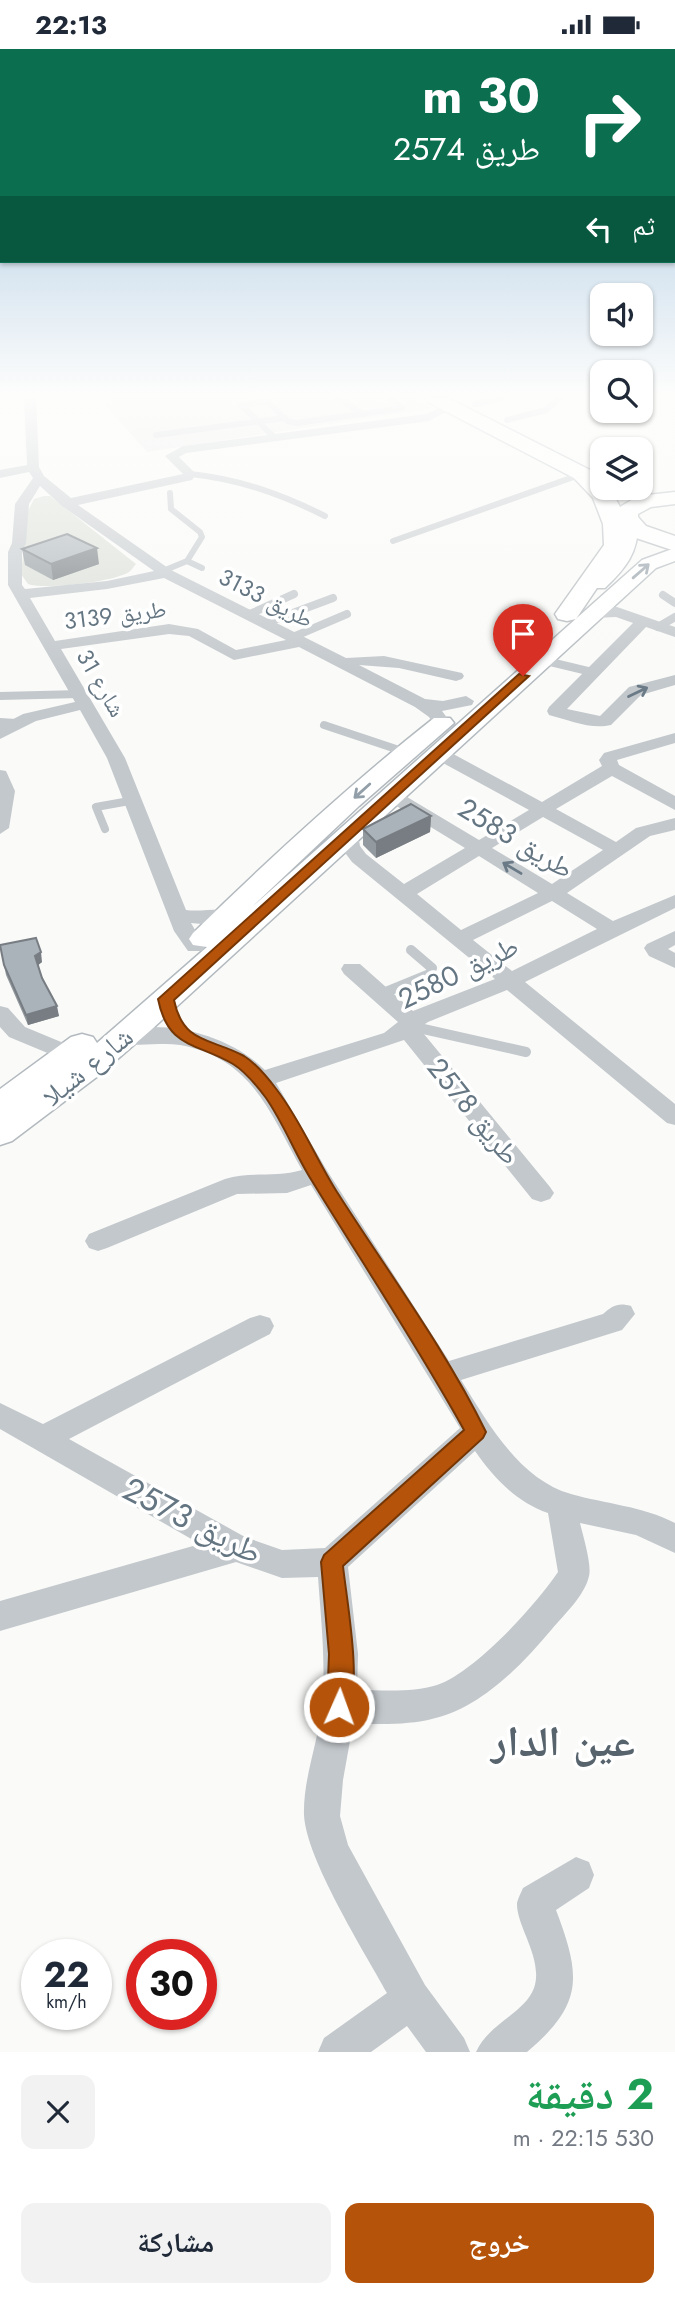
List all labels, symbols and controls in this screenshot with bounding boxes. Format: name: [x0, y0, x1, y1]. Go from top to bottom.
text: 22:13: [35, 6, 107, 44]
text: 30 m: [422, 61, 540, 131]
icon: right: [564, 77, 655, 168]
text: طريق 2574: [393, 126, 540, 172]
text: ثم: [632, 207, 655, 245]
icon: left: [580, 210, 618, 248]
map controls: [590, 283, 653, 500]
button: sound: [590, 283, 653, 346]
button: search: [590, 360, 653, 423]
button: layers: [590, 437, 653, 500]
street label: طريق 3133: [213, 560, 319, 636]
one-way arrow: [631, 564, 649, 580]
street label: طريق 3139: [62, 592, 168, 638]
pin: [493, 604, 553, 676]
icon: arrive: [504, 615, 542, 653]
street label: شارع 31: [68, 643, 134, 723]
one-way arrow: [628, 685, 649, 698]
one-way arrow: [353, 783, 371, 799]
street label: طريق 2583: [450, 788, 581, 889]
one-way arrow: [502, 861, 522, 875]
street label: طريق 2580: [391, 926, 525, 1019]
street label: شارع شيلا: [33, 1017, 142, 1116]
street label: طريق 2578: [418, 1049, 530, 1174]
street label: طريق 2573: [115, 1465, 270, 1575]
position arrow: [302, 1670, 376, 1744]
district label: عين الدار: [489, 1711, 635, 1772]
speed limit sign: 30: [126, 1939, 217, 2030]
text: 22: [44, 1950, 89, 2000]
text: km/h: [46, 1989, 87, 2015]
text: 2 دقيقة: [526, 2064, 654, 2125]
button: close: [21, 2075, 95, 2149]
text: 530 m · 22:15: [513, 2121, 654, 2155]
button: مشاركة: [21, 2203, 331, 2283]
button: خروج: [345, 2203, 654, 2283]

